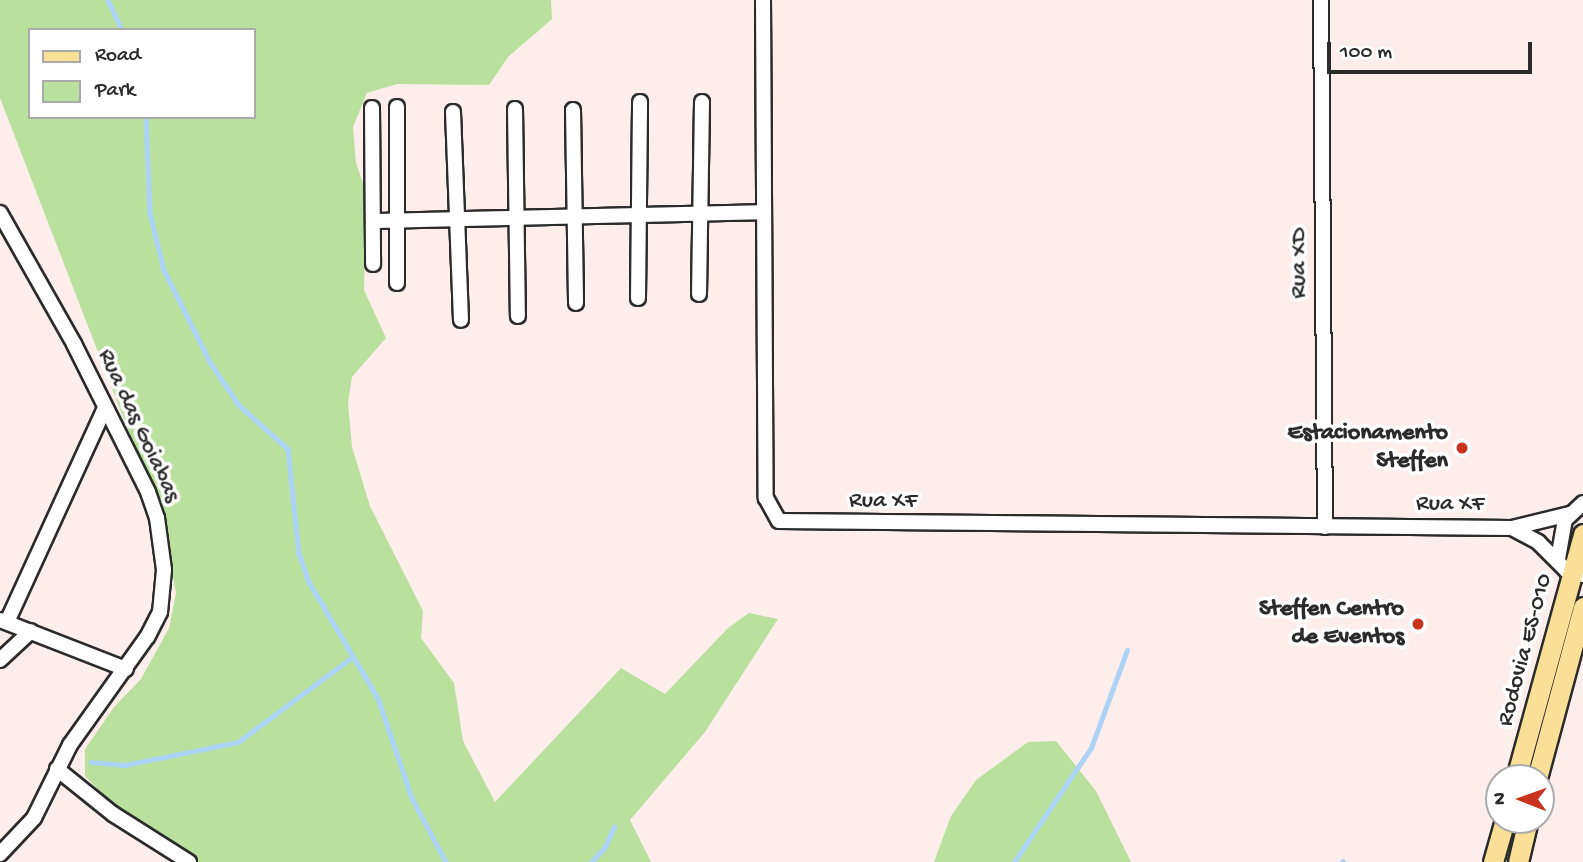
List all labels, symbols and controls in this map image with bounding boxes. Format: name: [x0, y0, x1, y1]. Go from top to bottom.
legend: [28, 28, 256, 119]
scale bar: [1331, 28, 1536, 72]
text: 100 m: [1340, 41, 1392, 66]
text: Road: [95, 44, 141, 69]
text: Park: [95, 79, 135, 104]
street label: Rua XD: [1286, 227, 1314, 299]
street label: Rua das Goiabas: [90, 345, 186, 507]
place label: Estacionamento Steffen: [1287, 420, 1448, 476]
marker: Estacionamento Steffen: [1454, 440, 1470, 456]
street label: Rua XF: [849, 488, 917, 516]
street label: Rua XF: [1416, 491, 1484, 519]
street label: Rodovia ES-010: [1492, 570, 1560, 730]
place label: Steffen Centro de Eventos: [1259, 596, 1404, 652]
marker: Steffen Centro de Eventos: [1410, 616, 1426, 632]
north arrow: [1485, 764, 1555, 834]
text: N: [1489, 792, 1512, 805]

